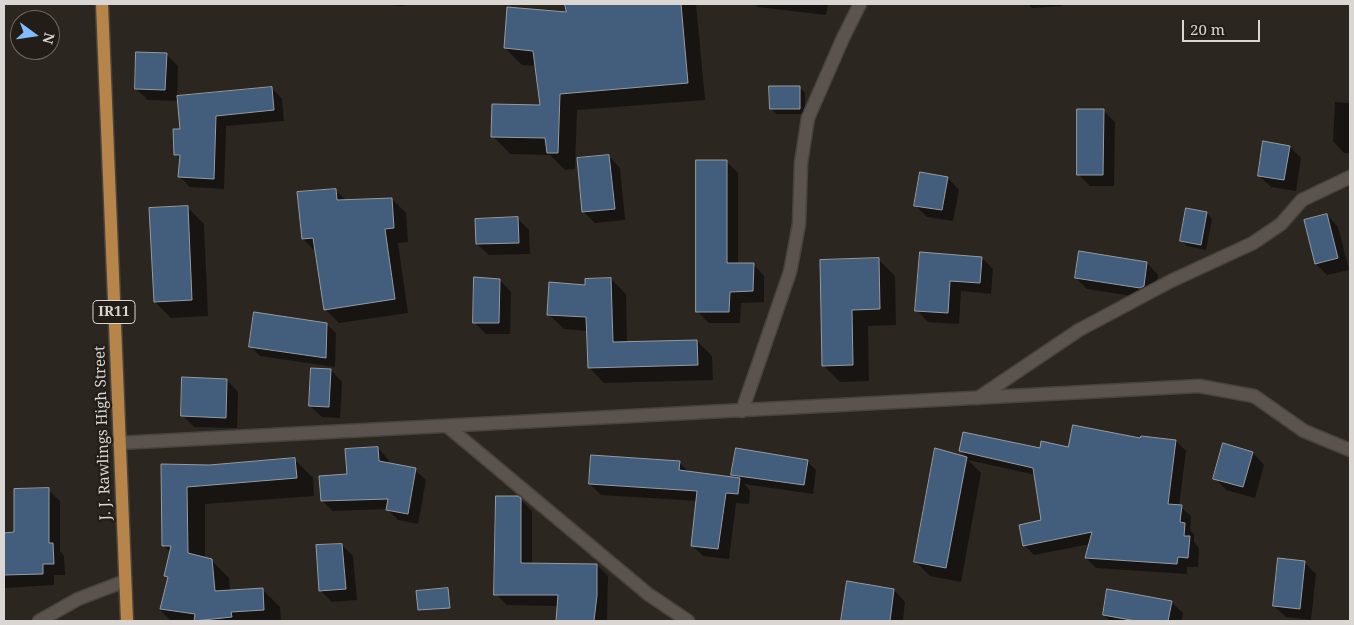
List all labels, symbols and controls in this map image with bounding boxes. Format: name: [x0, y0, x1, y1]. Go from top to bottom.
north arrow: [10, 10, 60, 60]
scale bar: [1184, 10, 1262, 42]
text: 20 m: [1190, 19, 1225, 39]
text: N: [39, 31, 60, 46]
road number: IR11: [93, 300, 135, 324]
street label: J. J. Rawlings High Street: [91, 345, 115, 521]

